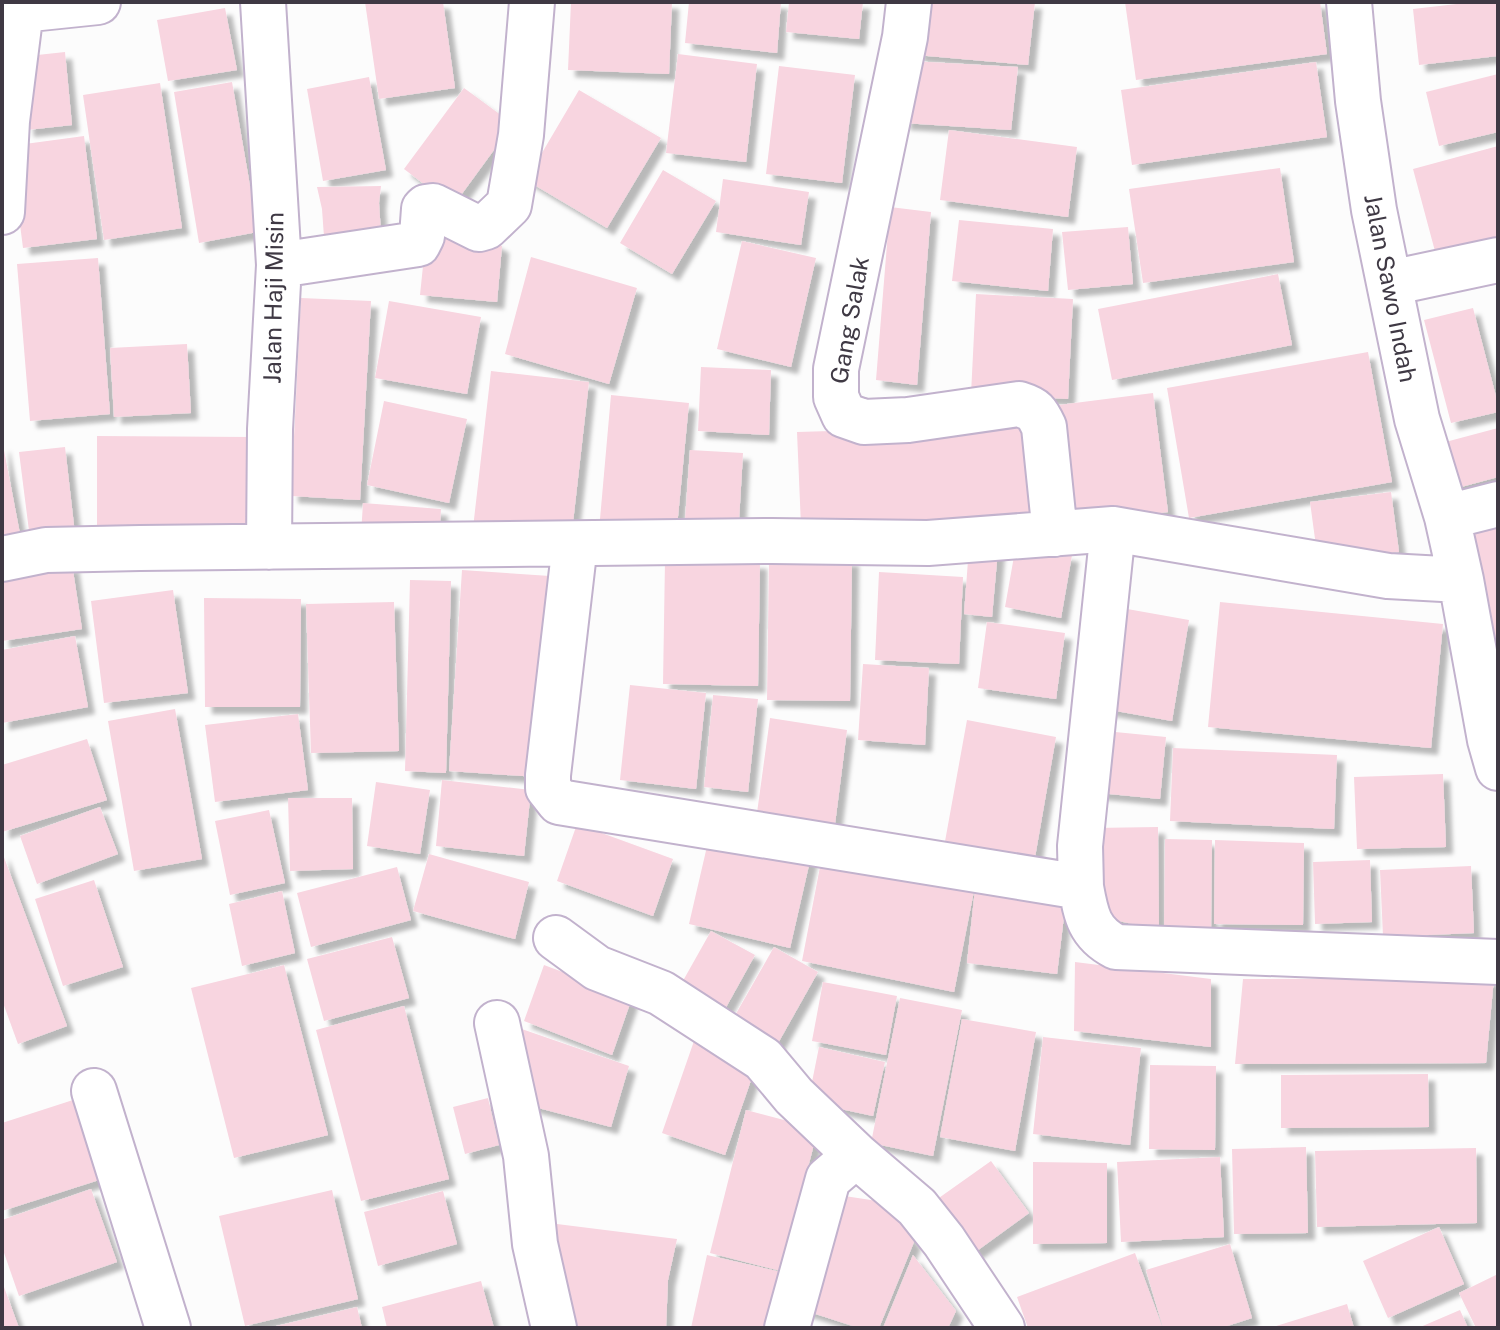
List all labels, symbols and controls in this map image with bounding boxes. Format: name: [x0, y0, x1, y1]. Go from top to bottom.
street label: Jalan Sawo Indah: [1359, 191, 1423, 385]
street label: Jalan Haji Misin: [258, 212, 288, 384]
street label: Gang Salak: [824, 254, 874, 386]

